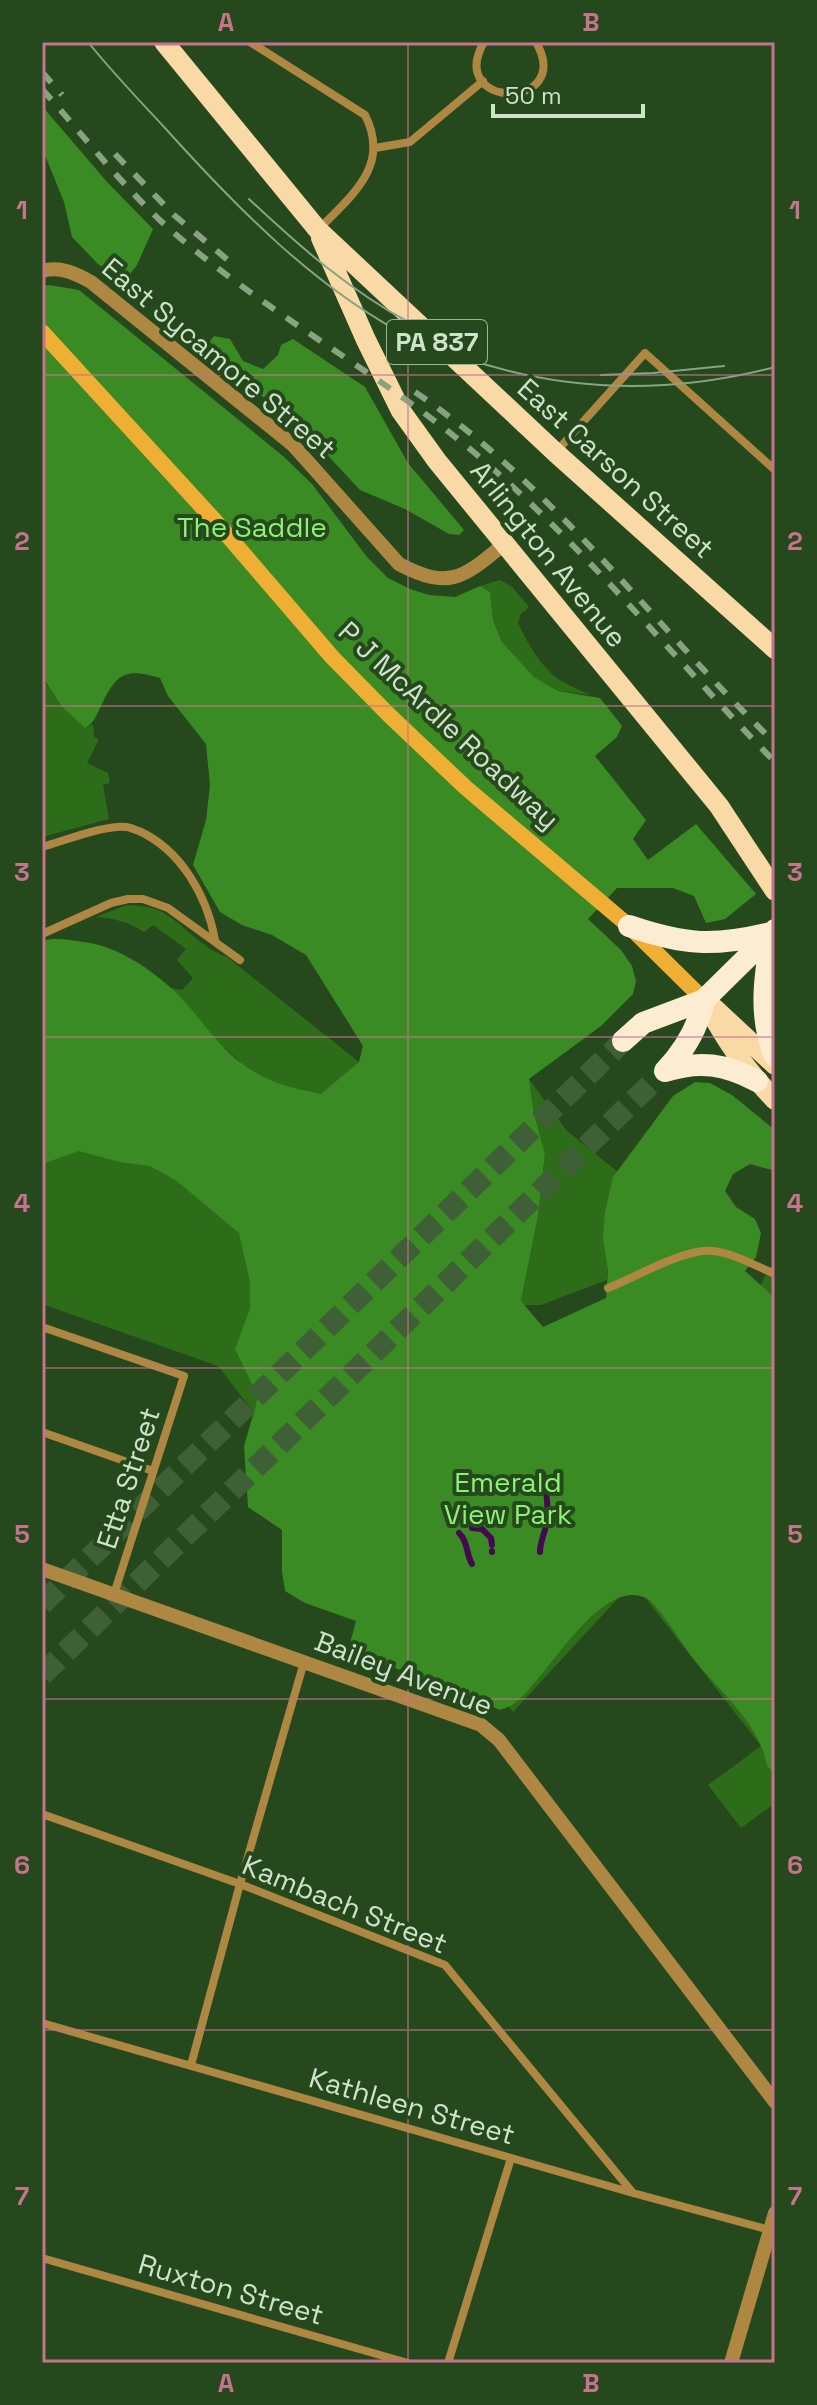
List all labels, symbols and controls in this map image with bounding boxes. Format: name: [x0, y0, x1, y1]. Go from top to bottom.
text: A: [218, 5, 235, 39]
text: B: [582, 5, 600, 39]
scale bar: [493, 68, 643, 118]
text: 50 m: [505, 80, 562, 111]
text: 1: [16, 193, 28, 227]
text: 1: [789, 193, 801, 227]
street label: East Sycamore Street: [95, 250, 343, 466]
road number: PA 837: [387, 320, 487, 364]
street label: East Carson Street: [510, 370, 722, 566]
street label: Arlington Avenue: [463, 453, 635, 655]
park label: The Saddle: [177, 509, 327, 545]
text: 2: [14, 524, 30, 558]
text: 2: [787, 524, 803, 558]
street label: P J McArdle Roadway: [331, 613, 567, 837]
text: 3: [14, 855, 30, 889]
text: 3: [787, 855, 803, 889]
text: 4: [14, 1186, 30, 1220]
text: 4: [787, 1186, 803, 1220]
street label: Etta Street: [88, 1403, 168, 1553]
park label: Emerald View Park: [444, 1464, 572, 1532]
text: 5: [14, 1517, 30, 1551]
text: 5: [787, 1517, 803, 1551]
street label: Bailey Avenue: [310, 1623, 498, 1723]
street label: Kambach Street: [237, 1847, 453, 1961]
text: 6: [14, 1848, 30, 1882]
text: 6: [787, 1848, 803, 1882]
street label: Kathleen Street: [305, 2059, 519, 2153]
text: 7: [15, 2179, 29, 2213]
text: 7: [788, 2179, 802, 2213]
street label: Ruxton Street: [134, 2245, 328, 2333]
text: A: [218, 2366, 235, 2400]
text: B: [582, 2366, 600, 2400]

